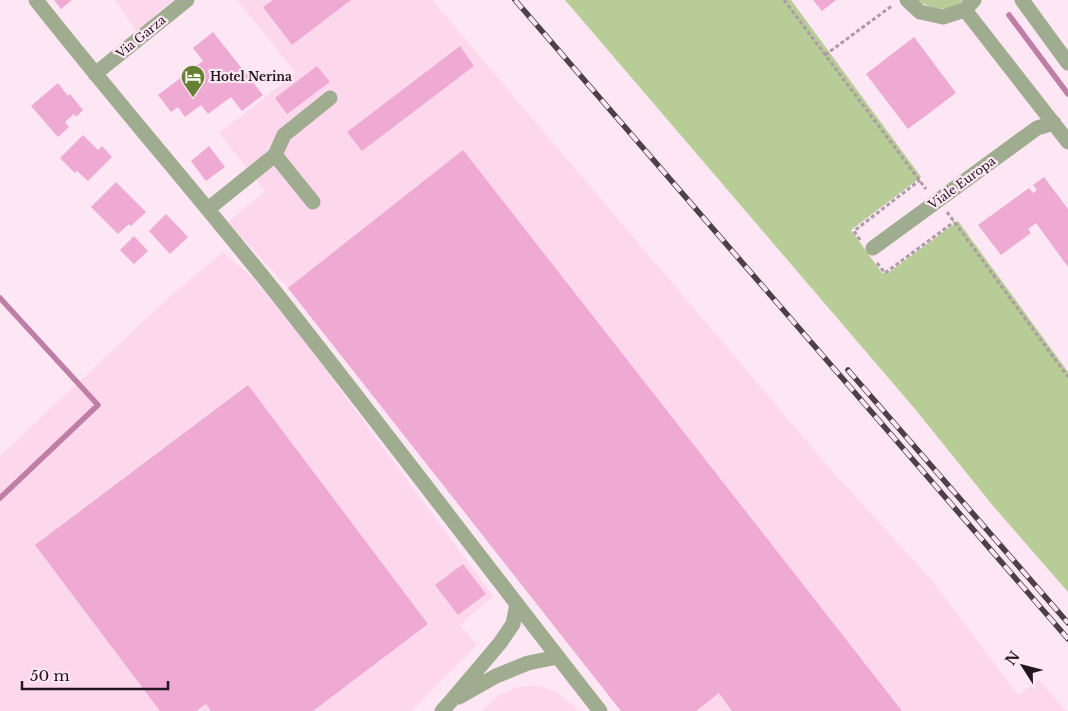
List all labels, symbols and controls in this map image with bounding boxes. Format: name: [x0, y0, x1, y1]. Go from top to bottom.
street label: Via Garza: [112, 12, 169, 62]
hotel icon: Hotel Nerina: [180, 64, 206, 98]
place label: Hotel Nerina: [210, 69, 292, 84]
street label: Viale Europa: [924, 153, 998, 213]
north arrow: [998, 641, 1048, 691]
text: N: [1001, 648, 1024, 669]
scale bar: [22, 658, 169, 690]
text: 50 m: [30, 666, 70, 685]

